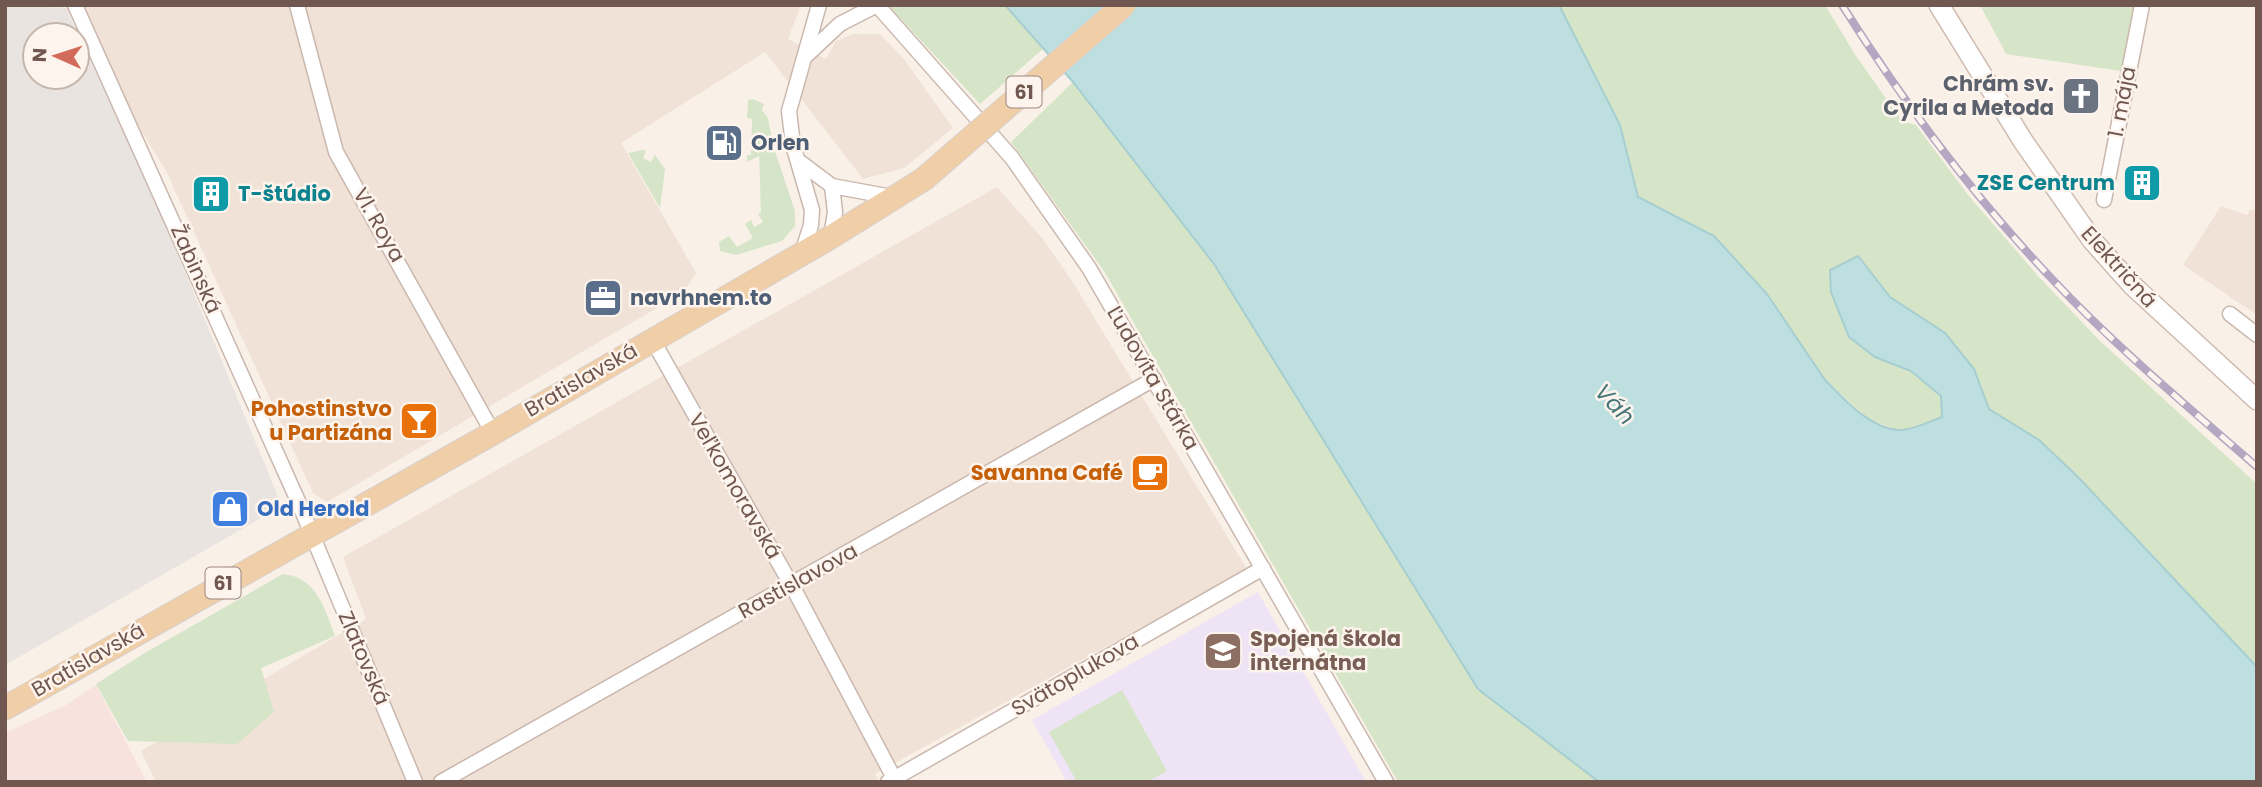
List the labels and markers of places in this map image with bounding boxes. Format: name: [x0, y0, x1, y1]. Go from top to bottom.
place label: Chrám sv. Cyrila a Metoda: [1883, 69, 2054, 122]
church icon: Chrám sv. Cyrila a Metoda: [2060, 75, 2102, 117]
fuel station icon: Orlen: [703, 122, 745, 164]
place label: Orlen: [751, 128, 810, 157]
building icon: ZSE Centrum: [2121, 162, 2163, 204]
place label: ZSE Centrum: [1977, 168, 2115, 197]
building icon: T-štúdio: [190, 173, 232, 215]
place label: T-štúdio: [238, 179, 331, 208]
office icon: navrhnem.to: [582, 277, 624, 319]
place label: navrhnem.to: [630, 283, 772, 312]
place label: Pohostinstvo u Partizána: [251, 394, 392, 447]
bar icon: Pohostinstvo u Partizána: [398, 400, 440, 442]
cafe icon: Savanna Café: [1129, 452, 1171, 494]
place label: Savanna Café: [971, 458, 1123, 487]
shop icon: Old Herold: [209, 488, 251, 530]
place label: Old Herold: [257, 494, 370, 523]
place label: Spojená škola internátna: [1250, 624, 1401, 677]
school or university icon: Spojená škola internátna: [1202, 630, 1244, 672]

